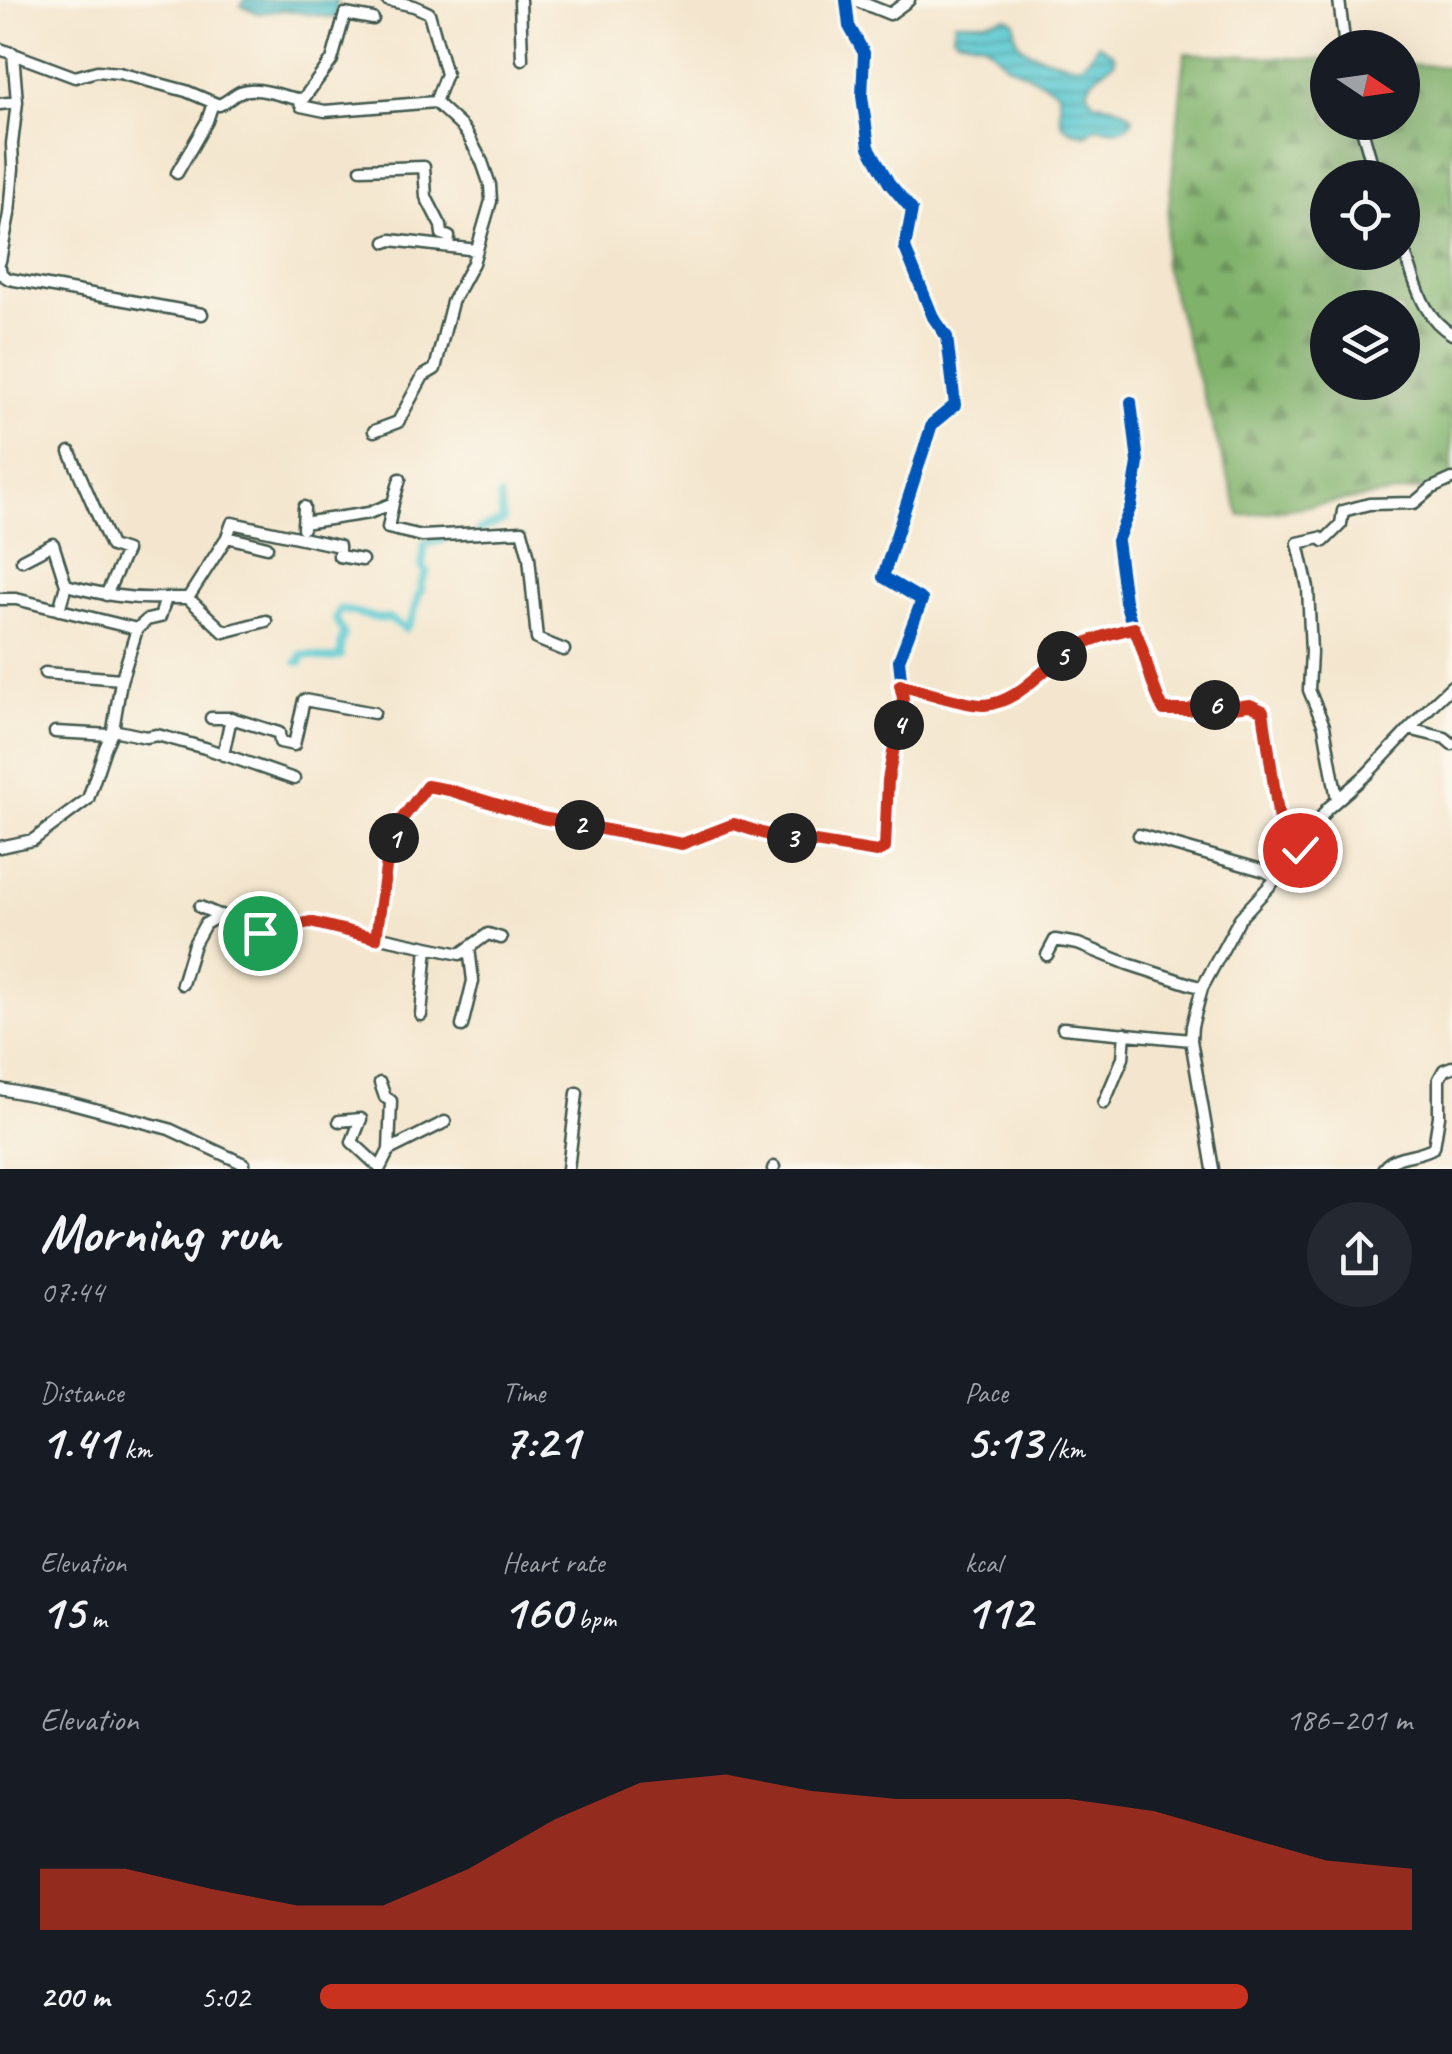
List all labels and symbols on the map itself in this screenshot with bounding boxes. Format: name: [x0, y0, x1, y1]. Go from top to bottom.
north arrow: [1310, 30, 1420, 140]
pin: 5: [1037, 631, 1087, 681]
pin: 6: [1190, 680, 1240, 730]
pin: 4: [874, 700, 924, 750]
pin: 2: [555, 800, 605, 850]
pin: [1258, 808, 1343, 893]
pin: 1: [369, 813, 419, 863]
pin: 3: [767, 813, 817, 863]
pin: [218, 891, 303, 976]

